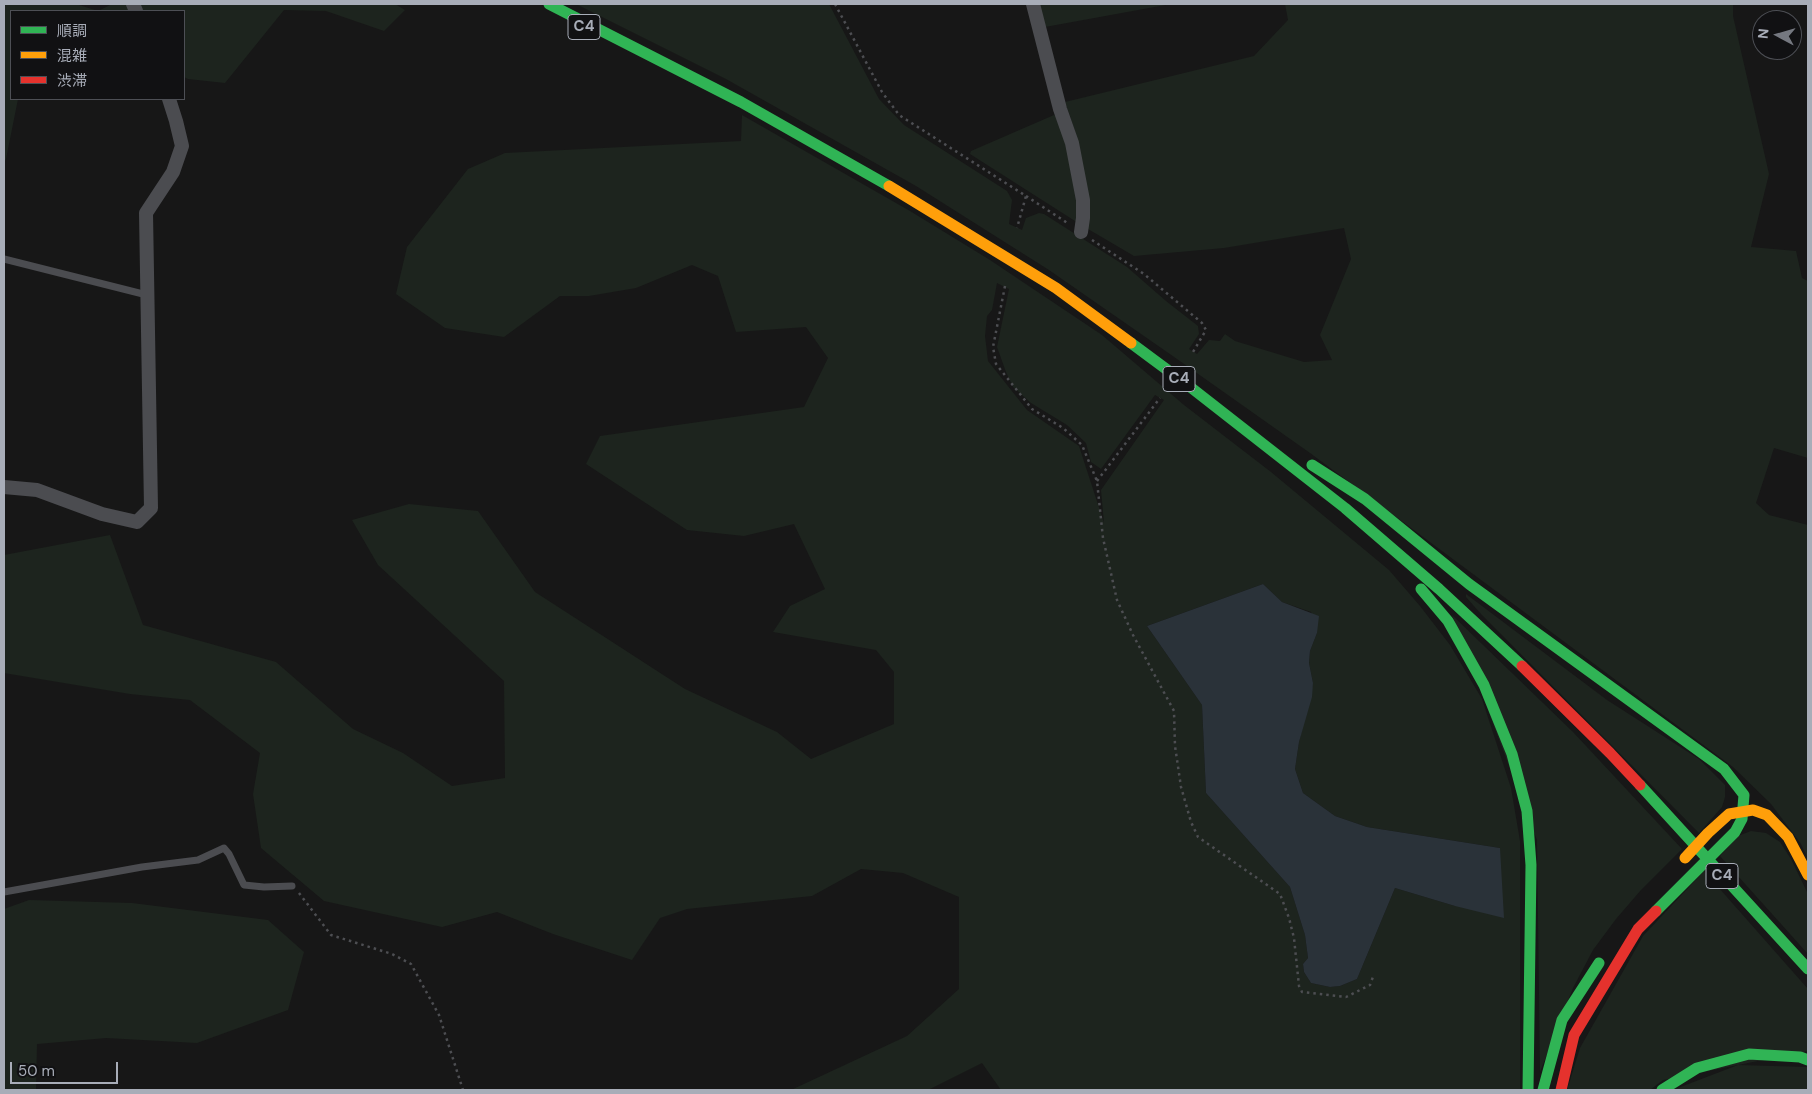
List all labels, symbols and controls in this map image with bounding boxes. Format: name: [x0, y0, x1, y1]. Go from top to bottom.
legend: [10, 10, 185, 100]
north arrow: [1752, 10, 1802, 60]
road number: C4: [568, 15, 600, 40]
text: 順調: [57, 21, 87, 41]
text: N: [1754, 28, 1773, 40]
text: 混雑: [57, 46, 87, 66]
text: 渋滞: [57, 71, 87, 91]
road number: C4: [1163, 366, 1195, 392]
road number: C4: [1706, 864, 1738, 888]
scale bar: [12, 1052, 120, 1084]
text: 50 m: [18, 1061, 55, 1081]

